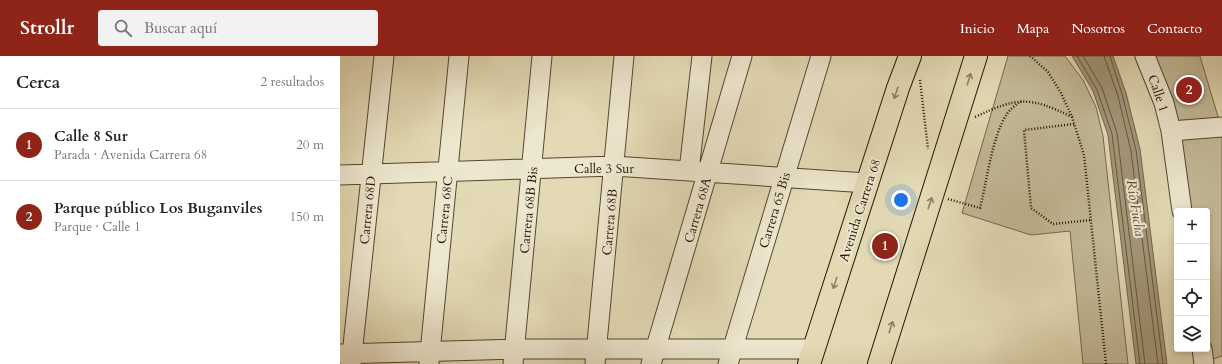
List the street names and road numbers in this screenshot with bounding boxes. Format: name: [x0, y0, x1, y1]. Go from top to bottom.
street label: Calle 1: [1143, 72, 1173, 114]
street label: Avenida Carrera 68: [835, 157, 885, 264]
street label: Calle 3 Sur: [574, 160, 634, 178]
street label: Carrera 68B Bis: [515, 166, 543, 254]
street label: Carrera 65 Bis: [755, 170, 795, 250]
street label: Carrera 68D: [355, 175, 381, 245]
street label: Carrera 68C: [432, 175, 458, 245]
street label: Carrera 68A: [680, 175, 716, 245]
street label: Carrera 68B: [598, 188, 622, 256]

